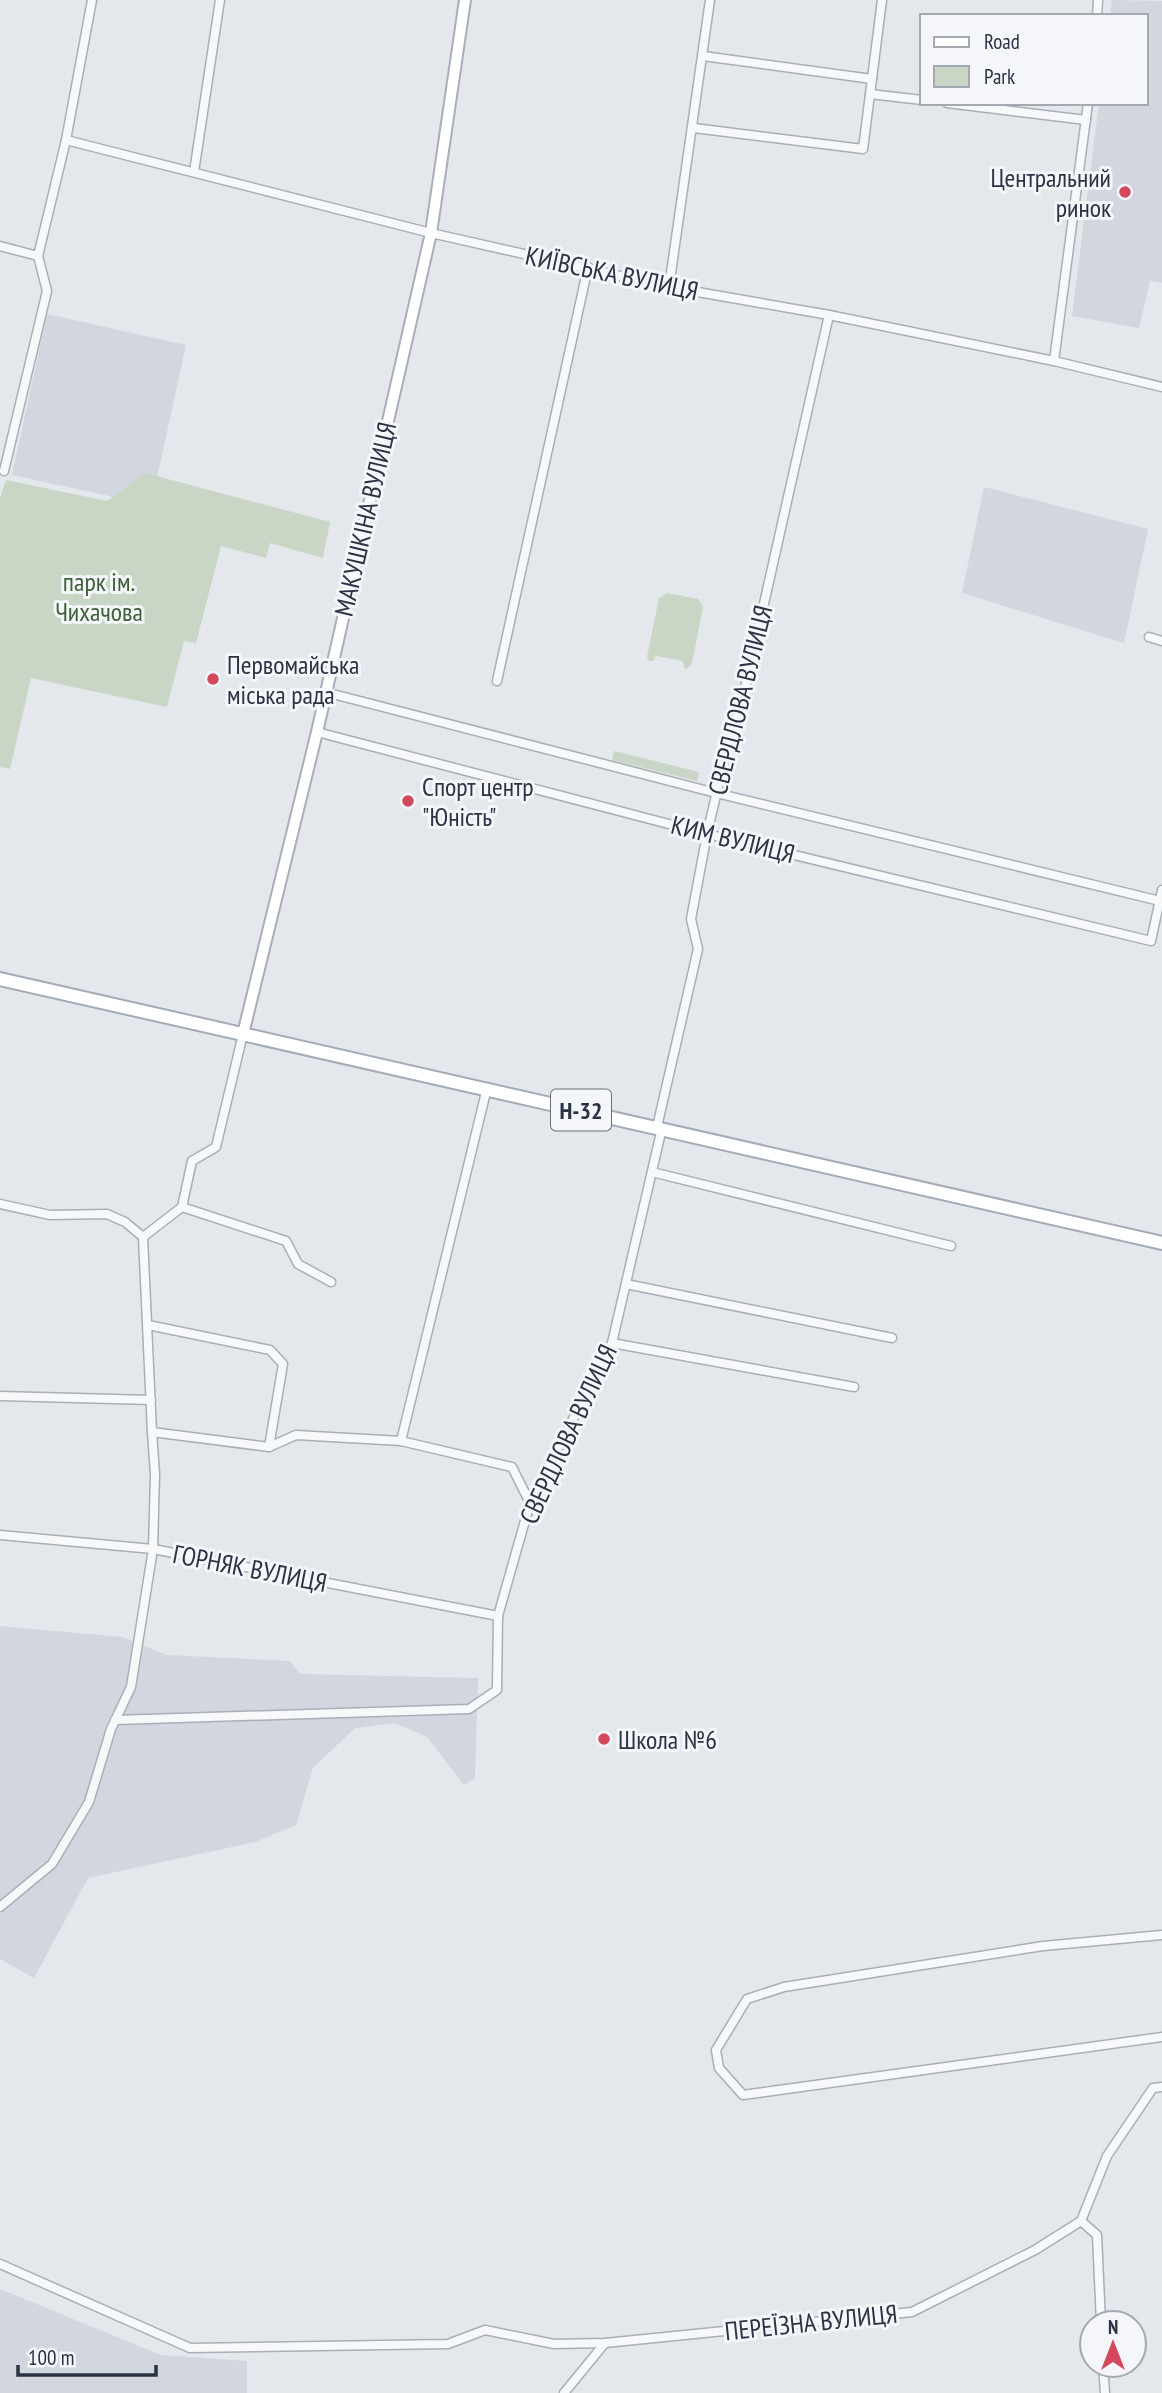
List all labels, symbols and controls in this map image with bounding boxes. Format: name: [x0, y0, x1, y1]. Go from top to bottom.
legend: [920, 14, 1148, 105]
text: Road: [984, 28, 1020, 55]
text: Park: [984, 63, 1015, 90]
place label: Центральний ринок: [991, 161, 1111, 224]
marker: Центральний ринок: [1117, 184, 1133, 200]
street label: КИЇВСЬКА ВУЛИЦЯ: [523, 239, 701, 307]
street label: МАКУШКІНА ВУЛИЦЯ: [327, 419, 403, 619]
park label: парк ім. Чихачова: [55, 565, 143, 628]
street label: СВЕРДЛОВА ВУЛИЦЯ: [700, 602, 780, 798]
place label: Первомайська міська рада: [227, 648, 359, 711]
marker: Первомайська міська рада: [205, 671, 221, 687]
place label: Спорт центр "Юність": [422, 770, 534, 833]
marker: Спорт центр "Юність": [400, 793, 416, 809]
street label: КИМ ВУЛИЦЯ: [668, 808, 798, 870]
road number: Н-32: [551, 1090, 611, 1130]
street label: СВЕРДЛОВА ВУЛИЦЯ: [512, 1339, 624, 1529]
street label: ГОРНЯК ВУЛИЦЯ: [170, 1537, 330, 1599]
place label: Школа №6: [618, 1723, 717, 1756]
marker: Школа №6: [596, 1731, 612, 1747]
street label: ПЕРЕЇЗНА ВУЛИЦЯ: [723, 2297, 899, 2347]
north arrow: [1078, 2309, 1148, 2379]
text: N: [1108, 2315, 1118, 2339]
scale bar: [18, 2334, 156, 2378]
text: 100 m: [28, 2344, 74, 2371]

